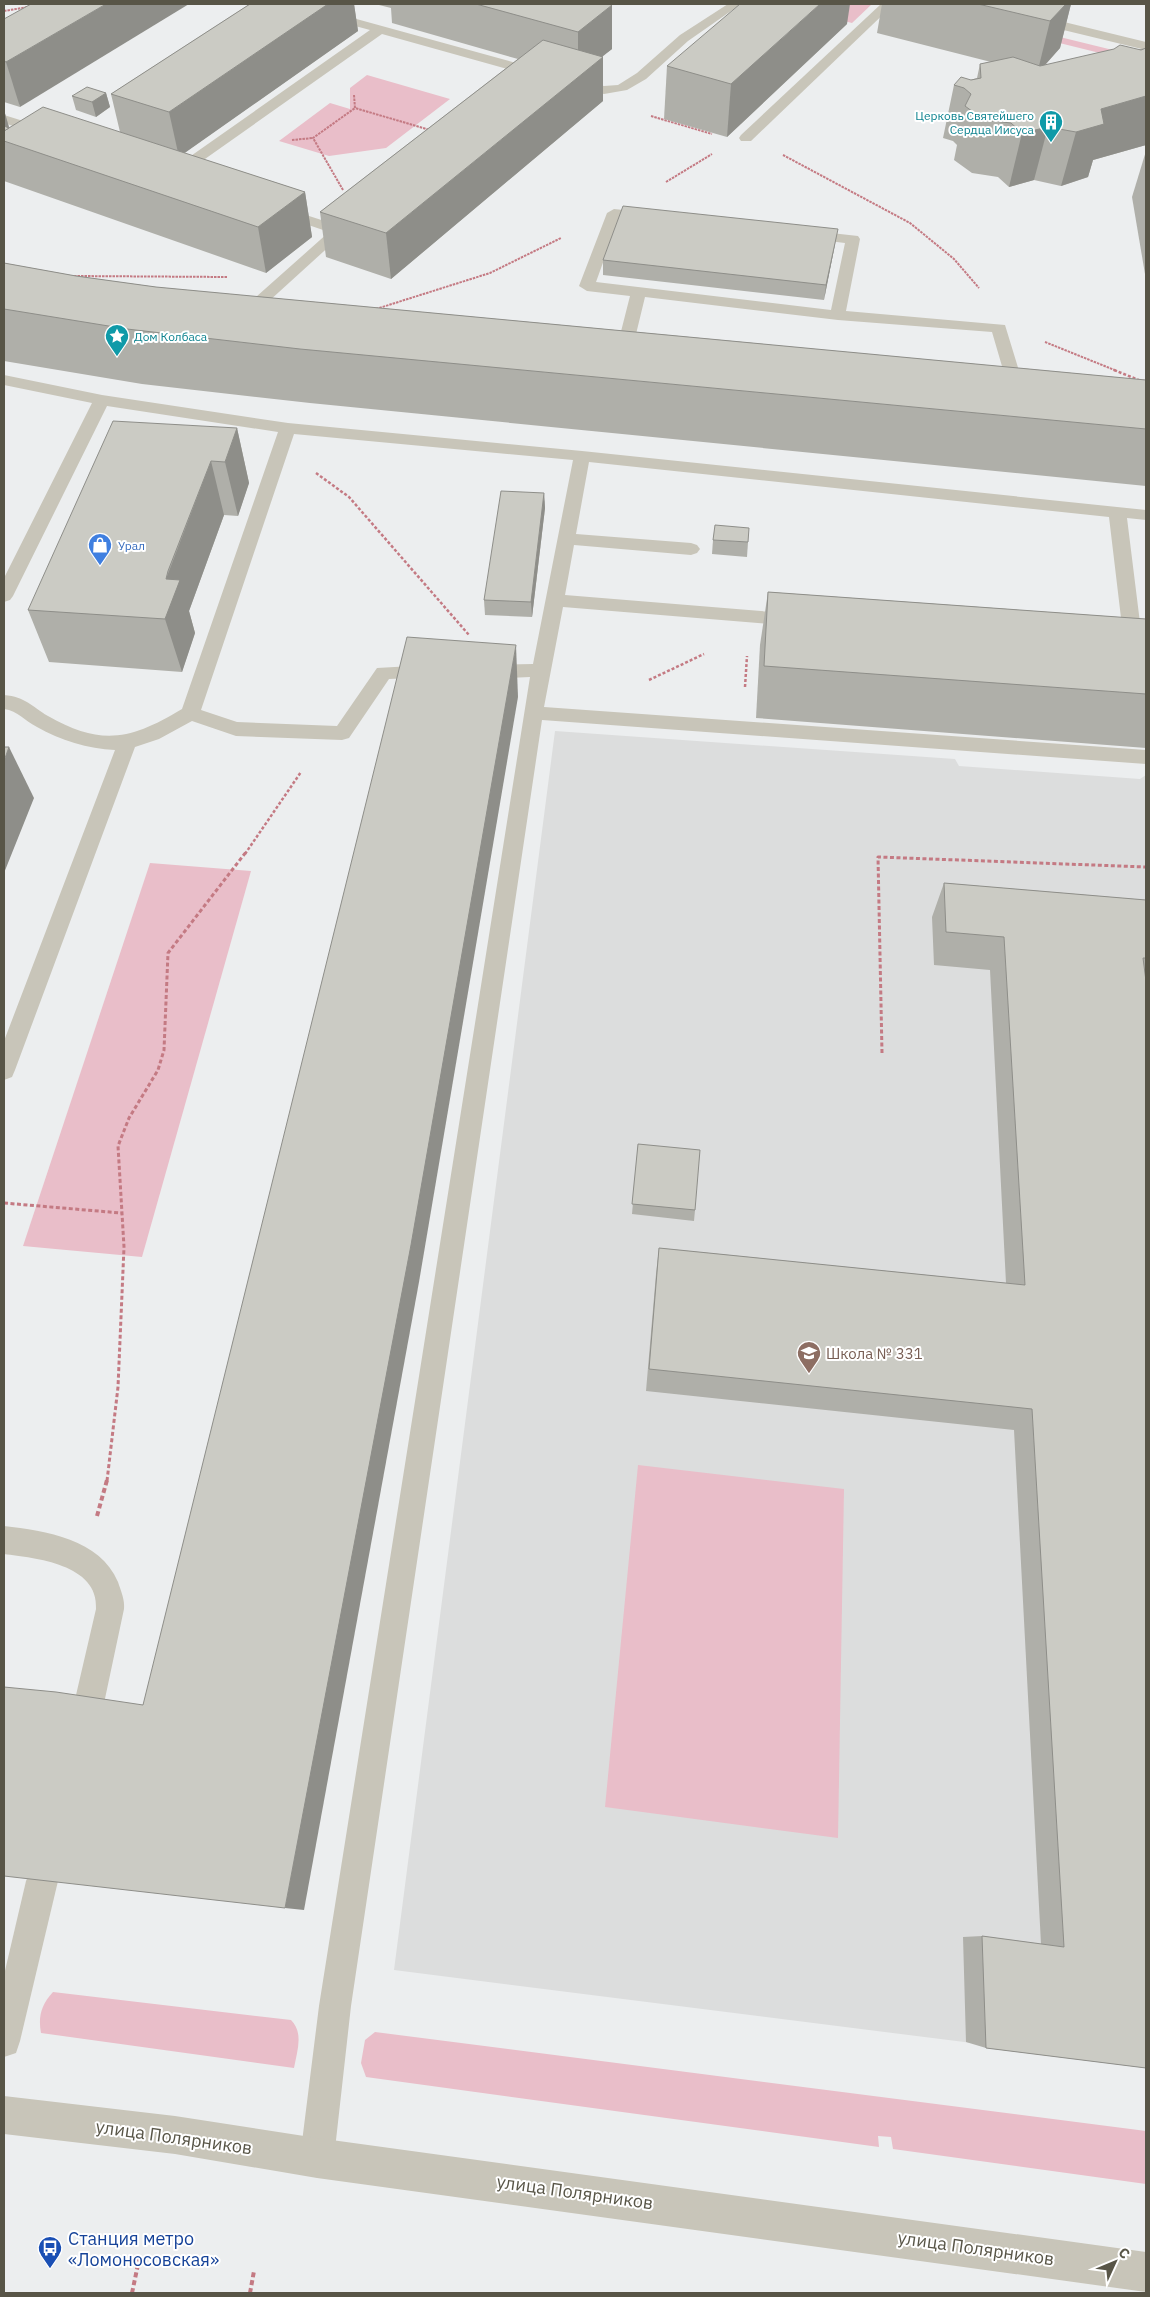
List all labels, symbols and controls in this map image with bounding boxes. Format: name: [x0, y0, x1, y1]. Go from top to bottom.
place label: Церковь Святейшего Сердца Иисуса: [915, 108, 1035, 137]
building icon: Церковь Святейшего Сердца Иисуса: [1038, 109, 1064, 143]
place icon: Дом Колбаса: [104, 323, 130, 357]
place label: Дом Колбаса: [134, 329, 208, 344]
shop icon: Урал: [87, 532, 113, 566]
place label: Урал: [118, 538, 145, 553]
school or university icon: Школа № 331: [796, 1340, 822, 1374]
place label: Школа № 331: [826, 1344, 923, 1363]
street label: улица Полярников: [94, 2115, 254, 2159]
street label: улица Полярников: [495, 2170, 655, 2214]
street label: улица Полярников: [896, 2226, 1056, 2270]
place label: Станция метро «Ломоносовская»: [68, 2227, 219, 2271]
bus stop icon: Станция метро «Ломоносовская»: [37, 2235, 63, 2269]
north arrow: [1090, 2237, 1140, 2287]
text: С: [1115, 2243, 1134, 2263]

